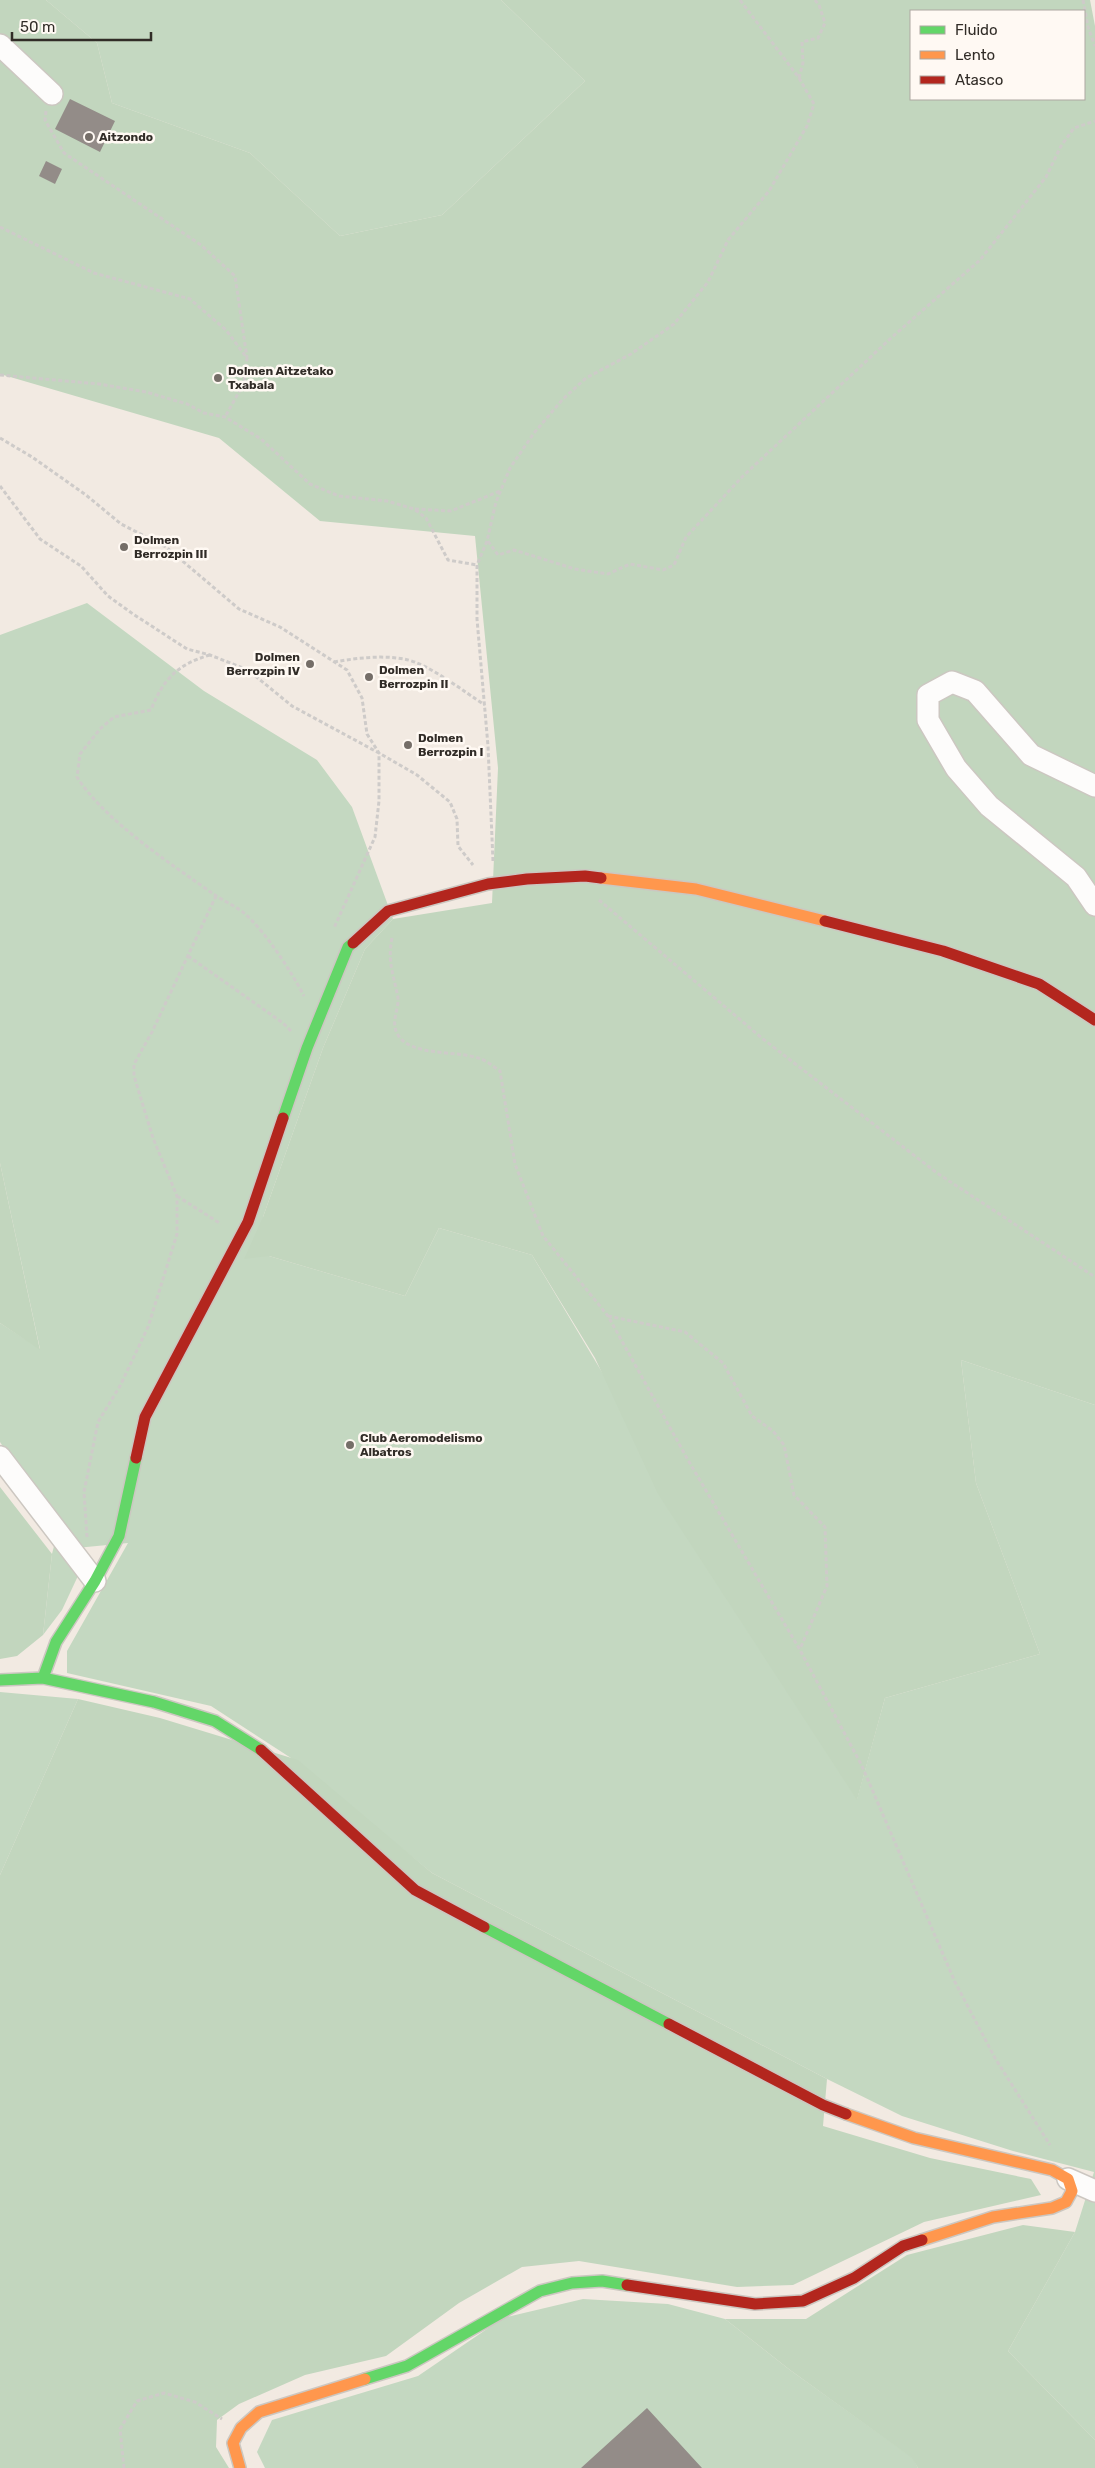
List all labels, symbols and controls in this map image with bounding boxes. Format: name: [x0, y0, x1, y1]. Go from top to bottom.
scale bar: [12, 10, 151, 42]
legend: [910, 10, 1085, 100]
text: 50 m: [20, 18, 55, 36]
text: Fluido: [955, 21, 998, 39]
text: Lento: [955, 46, 995, 64]
text: Atasco: [955, 71, 1003, 89]
place label: Aitzondo: [99, 130, 153, 144]
marker: Aitzondo: [83, 131, 95, 143]
place label: Dolmen Aitzetako Txabala: [228, 364, 334, 392]
marker: Dolmen Aitzetako Txabala: [212, 372, 224, 384]
place label: Dolmen Berrozpin III: [134, 533, 207, 561]
marker: Dolmen Berrozpin III: [118, 541, 130, 553]
place label: Dolmen Berrozpin IV: [226, 650, 301, 678]
marker: Dolmen Berrozpin IV: [304, 658, 316, 670]
place label: Dolmen Berrozpin II: [379, 663, 448, 691]
marker: Dolmen Berrozpin II: [363, 671, 375, 683]
place label: Dolmen Berrozpin I: [418, 731, 484, 759]
marker: Dolmen Berrozpin I: [402, 739, 414, 751]
place label: Club Aeromodelismo Albatros: [360, 1431, 483, 1459]
marker: Club Aeromodelismo Albatros: [344, 1439, 356, 1451]

